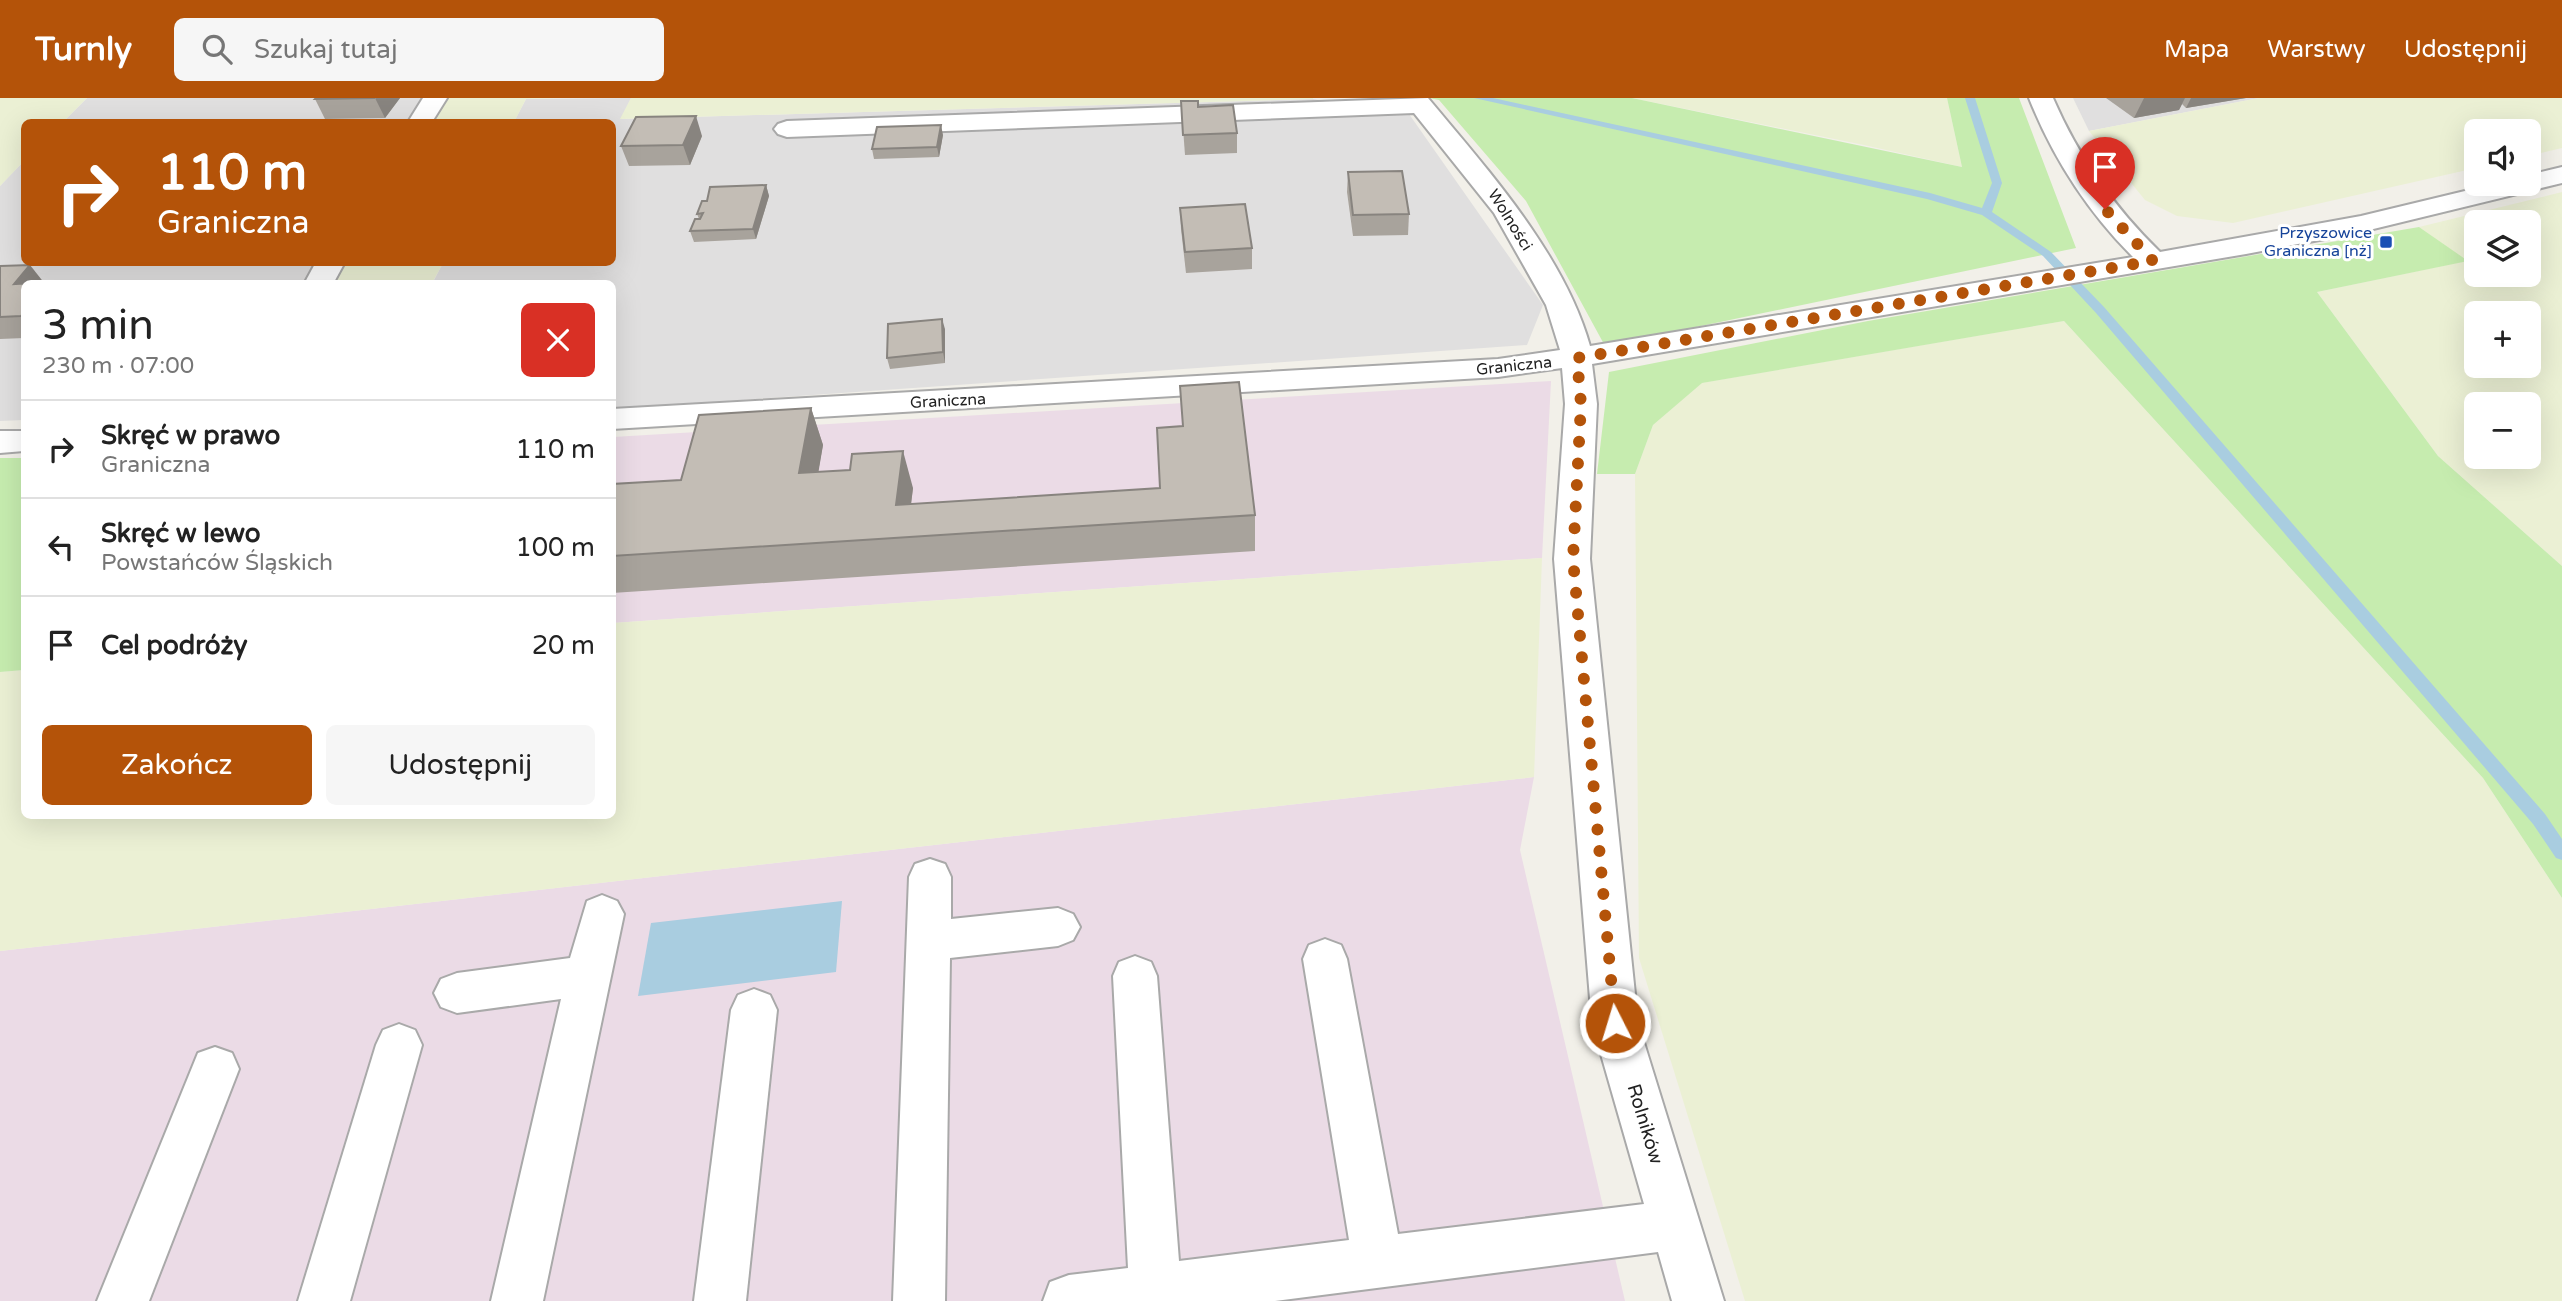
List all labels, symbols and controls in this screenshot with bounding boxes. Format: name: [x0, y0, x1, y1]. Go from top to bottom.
search box: [174, 18, 664, 81]
text: Turnly: [35, 30, 132, 69]
icon: search: [198, 30, 236, 68]
text: Szukaj tutaj: [254, 34, 398, 65]
text: Mapa: [2164, 35, 2229, 64]
text: Warstwy: [2267, 35, 2366, 64]
text: Udostępnij: [2404, 35, 2527, 64]
map controls: [2464, 119, 2541, 469]
button: sound: [2464, 119, 2541, 196]
pin: [2075, 137, 2135, 209]
text: 110 m: [157, 144, 307, 203]
icon: right: [42, 147, 133, 238]
icon: arrive: [2086, 148, 2124, 186]
street label: Wolności: [1483, 186, 1537, 254]
text: Graniczna: [157, 204, 309, 242]
button: layers: [2464, 210, 2541, 287]
place label: Przyszowice Graniczna [nż]: [2264, 223, 2372, 261]
marker: Przyszowice Graniczna [nż]: [2378, 234, 2394, 250]
text: 3 min: [42, 300, 154, 351]
button: +: [2464, 301, 2541, 378]
button: close: [521, 303, 595, 377]
text: 230 m · 07:00: [42, 352, 194, 380]
street label: Graniczna: [1475, 352, 1553, 380]
street label: Graniczna: [909, 389, 987, 413]
button: −: [2464, 392, 2541, 469]
text: Skręć w prawo: [101, 420, 280, 451]
icon: right: [42, 430, 80, 468]
text: 110 m: [515, 434, 595, 465]
text: Graniczna: [101, 451, 211, 479]
text: Skręć w lewo: [101, 518, 261, 549]
icon: left: [42, 528, 80, 566]
text: 100 m: [515, 532, 595, 563]
text: Powstańców Śląskich: [101, 549, 333, 577]
icon: arrive: [42, 626, 80, 664]
text: Cel podróży: [101, 630, 248, 661]
text: 20 m: [532, 630, 595, 661]
button: Zakończ: [42, 725, 312, 805]
button: Udostępnij: [326, 725, 595, 805]
position arrow: [1578, 986, 1652, 1060]
street label: Rolników: [1622, 1081, 1668, 1167]

